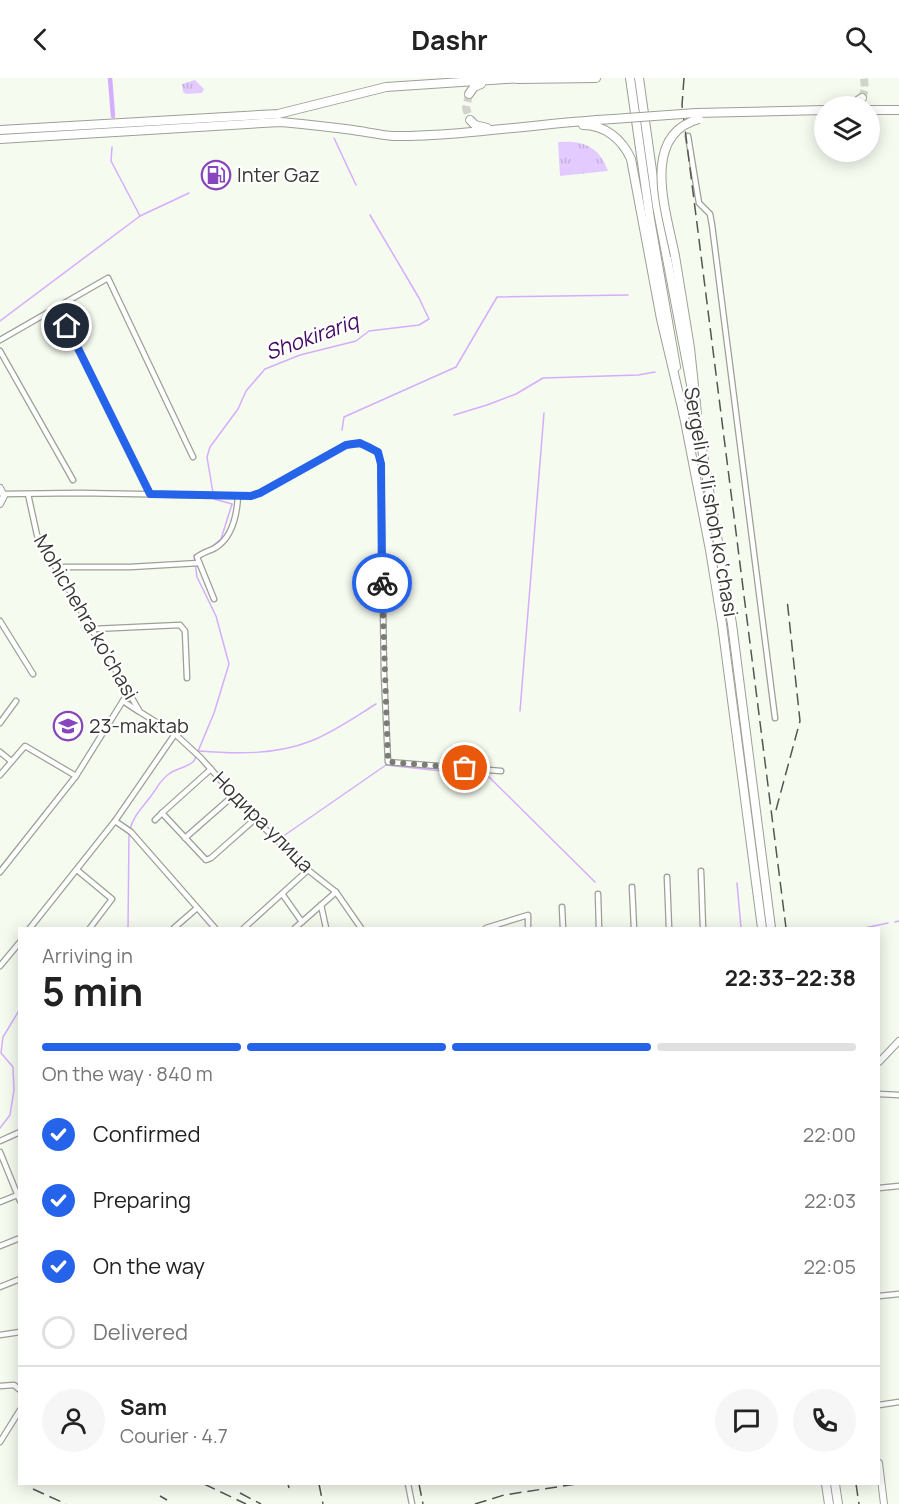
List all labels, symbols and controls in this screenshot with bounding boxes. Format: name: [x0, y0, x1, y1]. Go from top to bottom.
text: Dashr: [411, 21, 488, 58]
icon: back: [24, 23, 57, 56]
icon: search: [842, 23, 875, 56]
map controls: [814, 96, 880, 162]
button: layers: [814, 96, 880, 162]
fuel station icon: Inter Gaz: [200, 159, 232, 191]
place label: Inter Gaz: [237, 161, 320, 188]
pin: [41, 300, 92, 351]
water label: Shokirariq: [261, 306, 363, 366]
icon: home: [50, 309, 83, 342]
street label: Sergeli yo‘li shoh ko‘chasi: [678, 385, 745, 619]
street label: Mohichehra ko'chasi: [28, 529, 145, 704]
courier: [352, 553, 412, 613]
icon: bike: [366, 567, 399, 600]
school or university icon: 23-maktab: [52, 710, 84, 742]
place label: 23-maktab: [89, 712, 189, 739]
pin: [439, 742, 490, 793]
icon: bag: [448, 751, 481, 784]
street label: Нодира улица: [207, 765, 320, 878]
text: Arriving in: [42, 942, 133, 969]
text: 22:33–22:38: [725, 963, 856, 993]
text: 5 min: [42, 964, 143, 1018]
text: On the way · 840 m: [42, 1060, 213, 1087]
icon: check: [42, 1118, 75, 1151]
text: Confirmed: [93, 1119, 201, 1149]
text: 22:00: [803, 1121, 856, 1148]
icon: check: [42, 1184, 75, 1217]
text: Preparing: [93, 1185, 191, 1215]
text: 22:03: [804, 1187, 856, 1214]
icon: check: [42, 1250, 75, 1283]
text: On the way: [93, 1251, 205, 1281]
text: 22:05: [803, 1253, 856, 1280]
text: Delivered: [93, 1317, 188, 1347]
button: person: [42, 1389, 105, 1452]
button: chat: [715, 1389, 778, 1452]
button: phone: [793, 1389, 856, 1452]
text: Sam: [120, 1392, 167, 1422]
text: Courier · 4.7: [120, 1422, 228, 1449]

